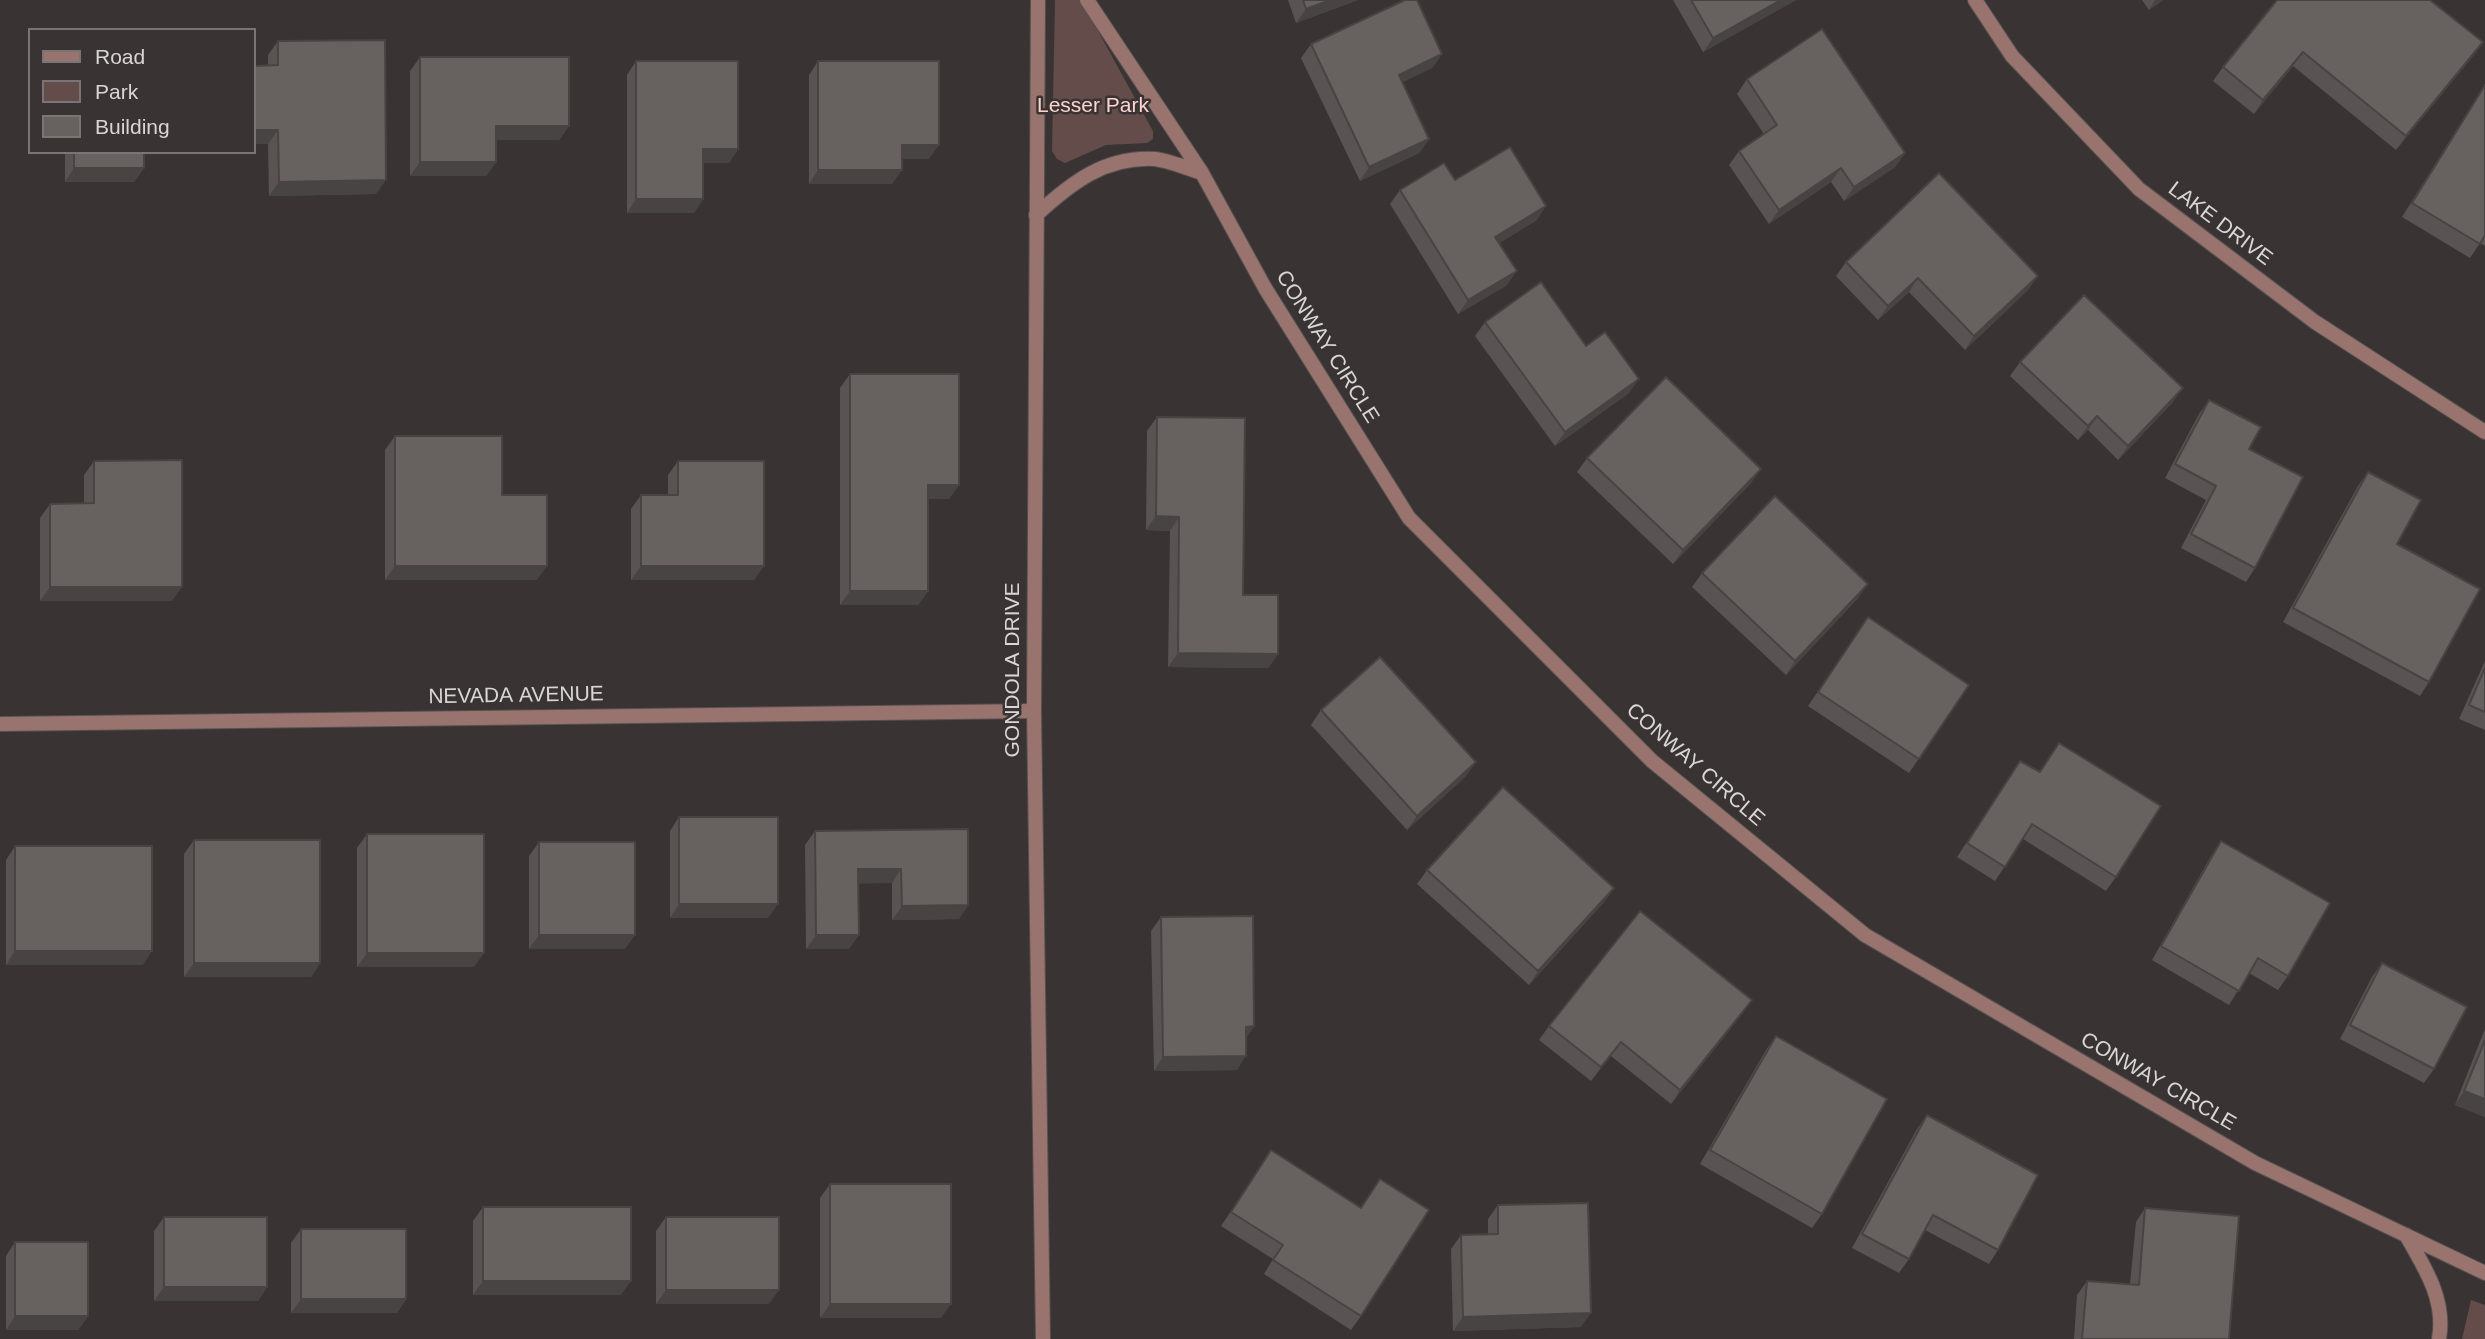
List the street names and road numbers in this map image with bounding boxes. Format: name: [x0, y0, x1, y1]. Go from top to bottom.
street label: LAKE DRIVE: [2163, 177, 2277, 271]
street label: CONWAY CIRCLE: [1270, 266, 1384, 428]
street label: GONDOLA DRIVE: [1000, 582, 1026, 758]
street label: NEVADA AVENUE: [428, 682, 604, 710]
street label: CONWAY CIRCLE: [1621, 698, 1769, 832]
street label: CONWAY CIRCLE: [2076, 1027, 2240, 1137]

